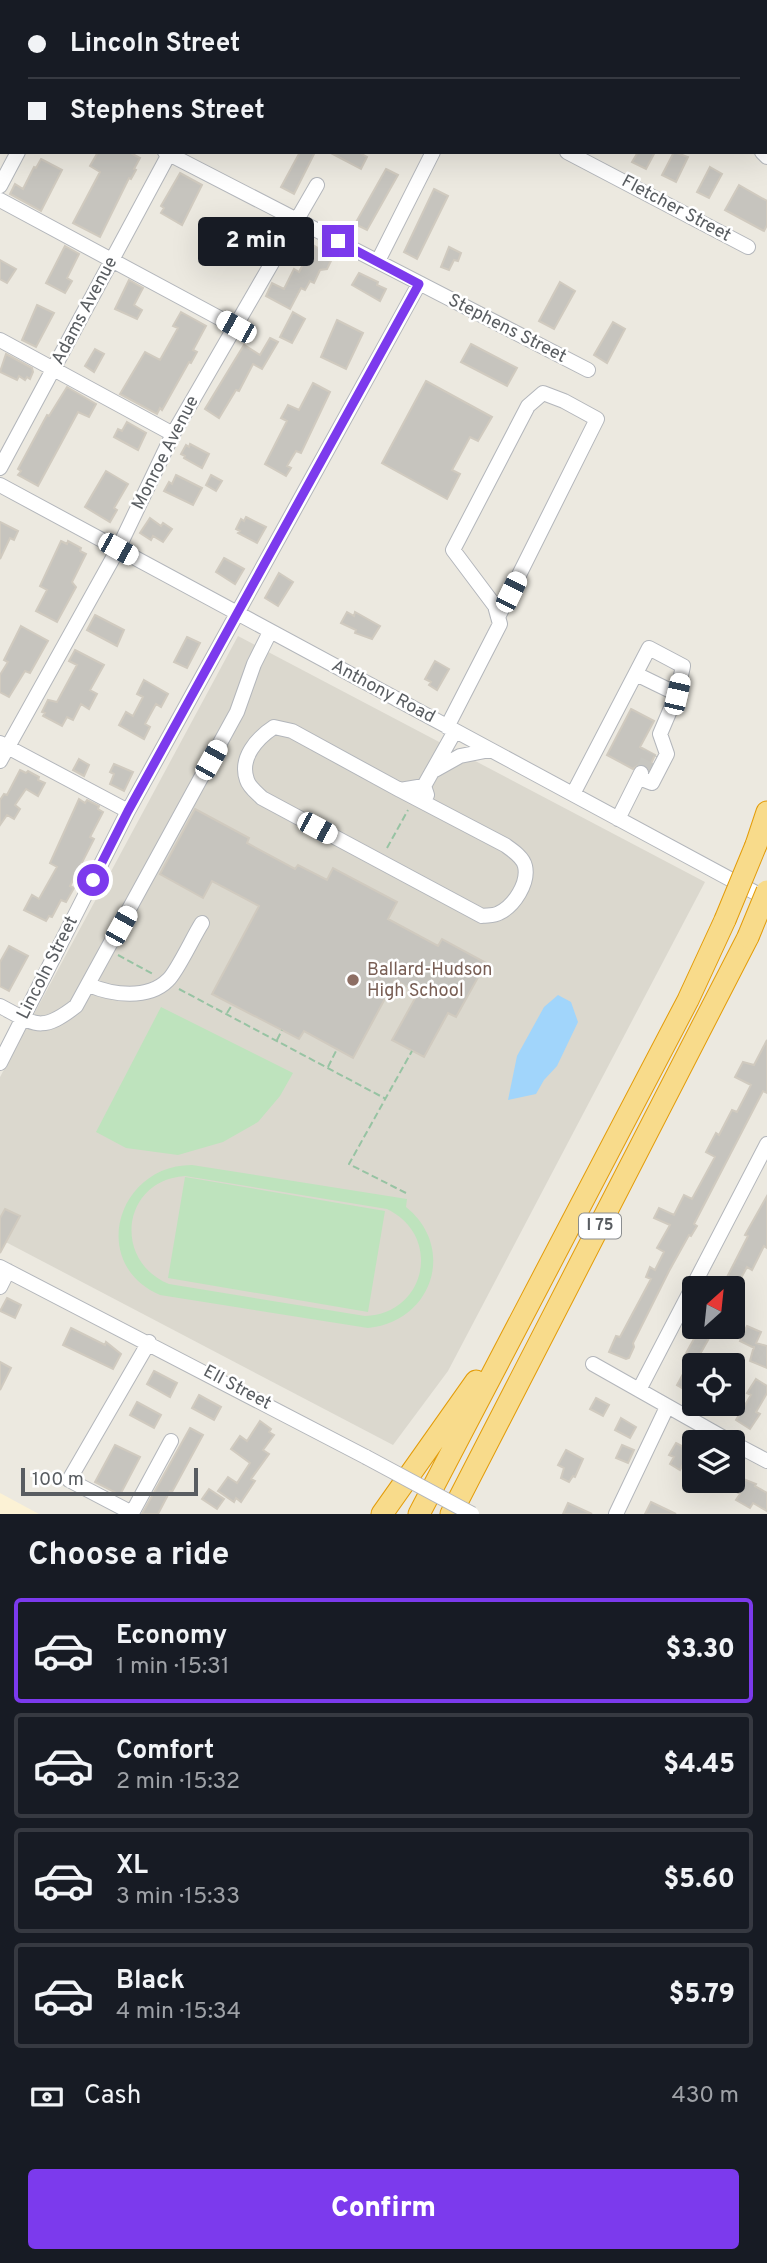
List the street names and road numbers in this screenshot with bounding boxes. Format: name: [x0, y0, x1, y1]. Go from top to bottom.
street label: Fletcher Street: [617, 170, 735, 248]
street label: Adams Avenue: [47, 253, 123, 369]
street label: Stephens Street: [444, 289, 570, 369]
street label: Monroe Avenue: [127, 392, 205, 514]
street label: Anthony Road: [327, 655, 439, 729]
street label: Lincoln Street: [12, 912, 84, 1024]
road number: I 75: [579, 1214, 621, 1238]
street label: Ell Street: [199, 1360, 275, 1416]

